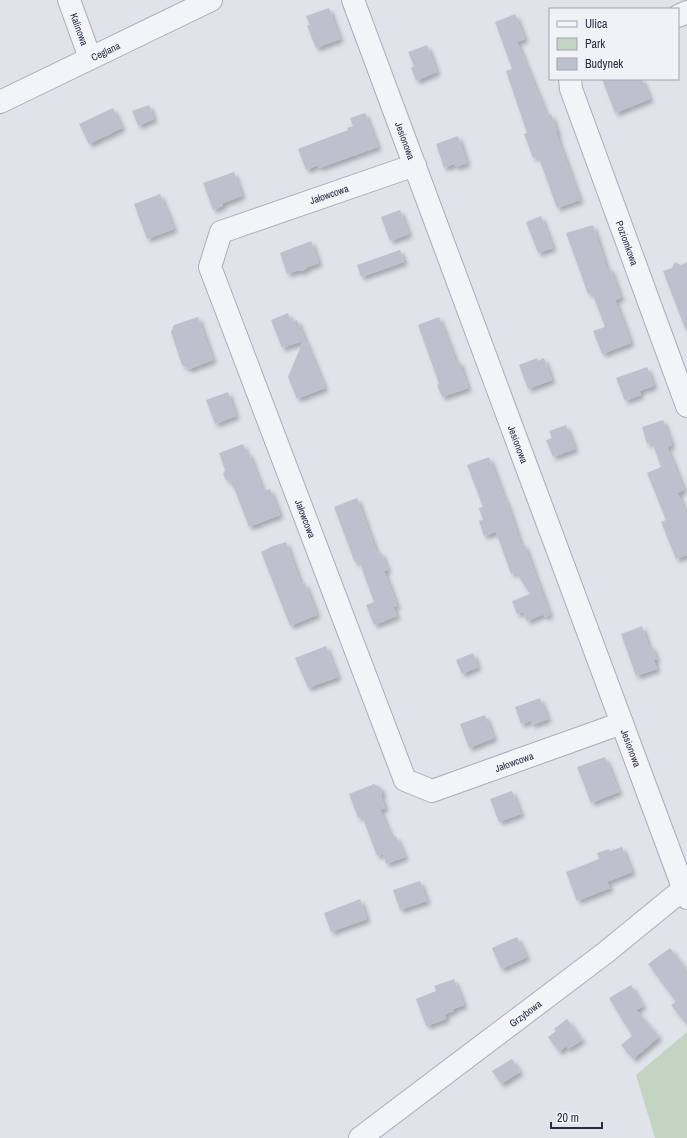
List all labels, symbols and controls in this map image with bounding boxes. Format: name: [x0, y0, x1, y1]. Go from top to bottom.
legend: [549, 8, 679, 80]
street label: Kalinowa: [67, 11, 91, 48]
text: Ulica: [585, 16, 608, 32]
text: Park: [585, 36, 605, 52]
street label: Ceglana: [89, 39, 123, 64]
text: Budynek: [585, 56, 623, 72]
street label: Jesionowa: [392, 120, 418, 162]
street label: Jałowcowa: [308, 182, 351, 207]
street label: Poziomkowa: [613, 219, 641, 268]
street label: Jesionowa: [505, 424, 531, 466]
street label: Jałowcowa: [292, 498, 318, 540]
street label: Jesionowa: [618, 727, 644, 769]
street label: Jałowcowa: [493, 749, 536, 775]
street label: Grzybowa: [507, 997, 545, 1030]
scale bar: [551, 1104, 602, 1130]
text: 20 m: [557, 1110, 579, 1126]

